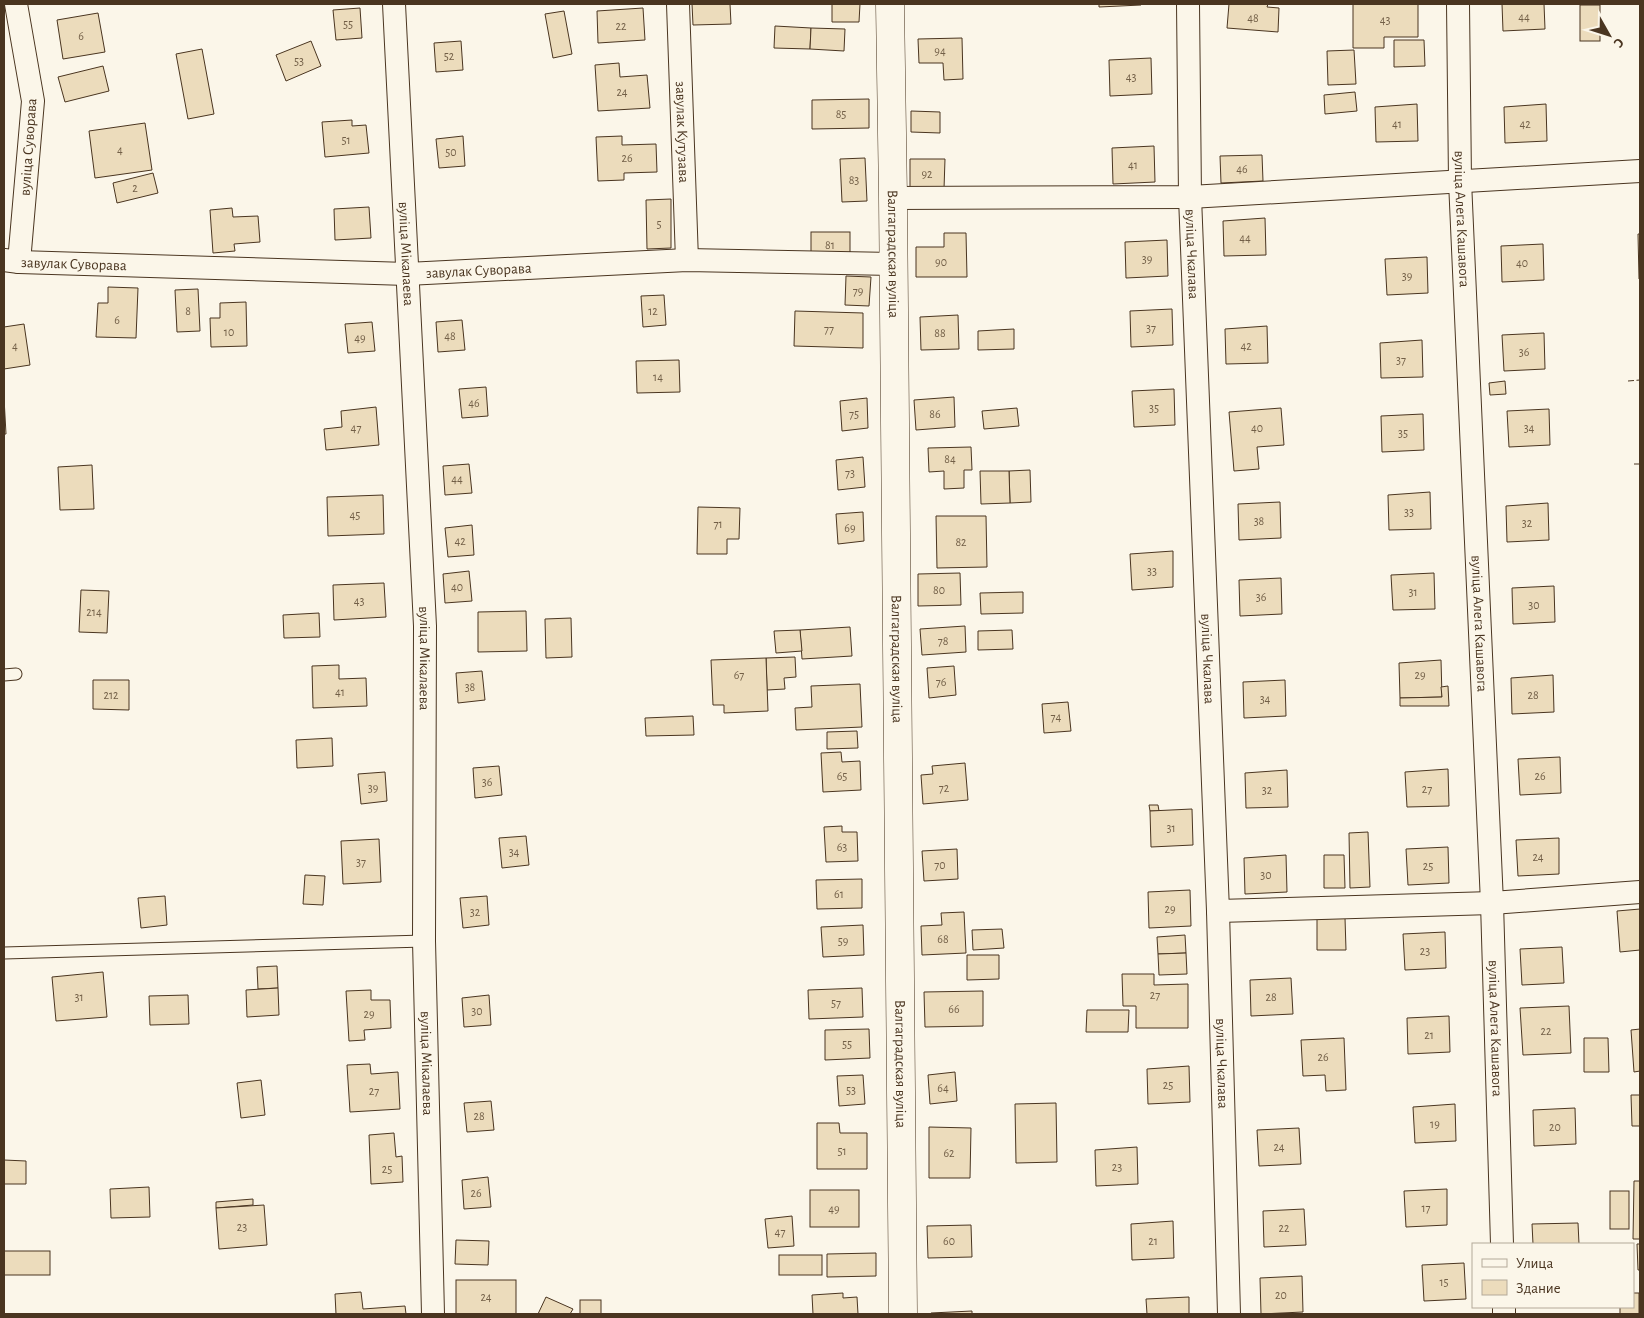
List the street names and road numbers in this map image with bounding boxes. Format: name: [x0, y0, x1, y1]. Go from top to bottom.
street label: завулак Кутузава: [673, 81, 691, 183]
street label: вуліца Суворава: [18, 98, 39, 196]
street label: вуліца Алега Кашавога: [1452, 150, 1472, 288]
street label: Валгаградская вуліца: [885, 190, 901, 318]
street label: вуліца Мікалаева: [396, 201, 416, 306]
street label: вуліца Чкалава: [1182, 208, 1201, 300]
street label: завулак Суворава: [21, 255, 127, 273]
street label: завулак Суворава: [425, 261, 532, 281]
street label: вуліца Алега Кашавога: [1469, 555, 1490, 692]
street label: Валгаградская вуліца: [889, 595, 905, 723]
street label: вуліца Мікалаева: [416, 606, 432, 711]
street label: вуліца Чкалава: [1198, 613, 1217, 704]
street label: вуліца Алега Кашавога: [1486, 960, 1505, 1097]
street label: Валгаградская вуліца: [892, 1000, 908, 1128]
street label: вуліца Мікалаева: [418, 1011, 435, 1116]
street label: вуліца Чкалава: [1213, 1018, 1230, 1109]

